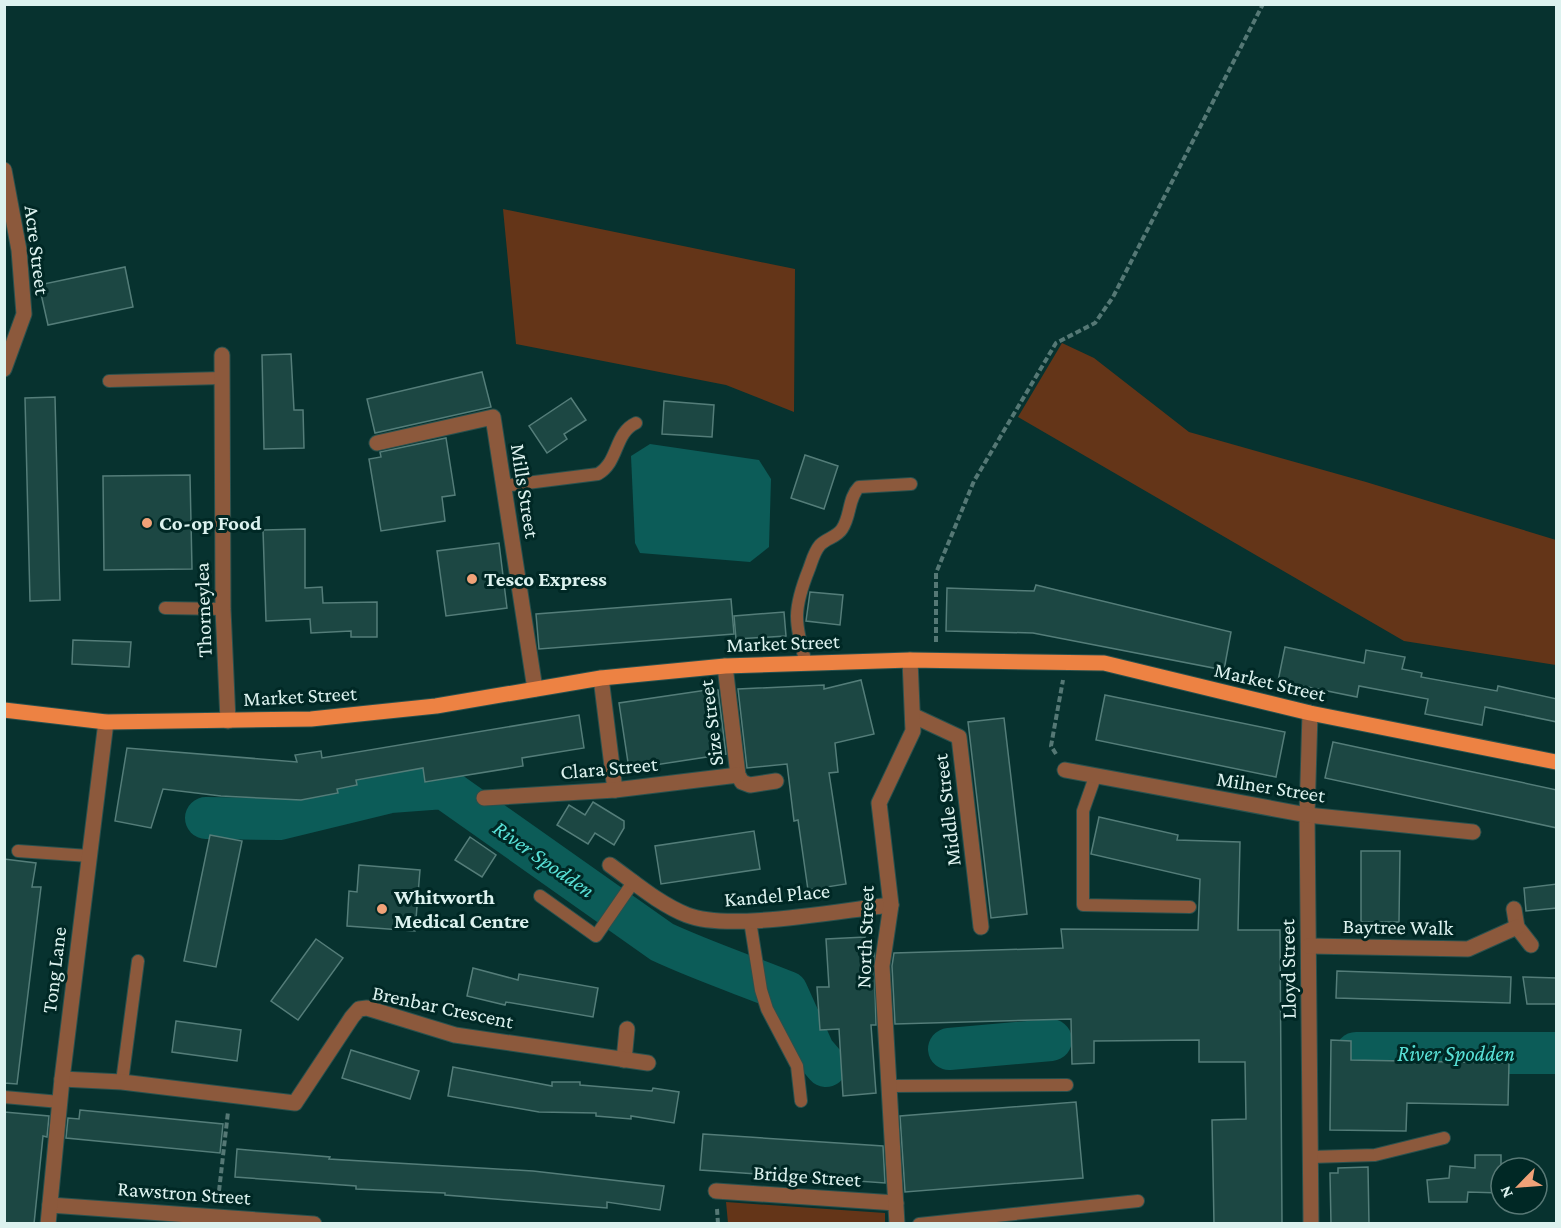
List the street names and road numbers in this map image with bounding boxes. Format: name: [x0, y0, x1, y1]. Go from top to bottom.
street label: Acre Street: [20, 204, 55, 297]
street label: Mills Street: [506, 442, 544, 541]
street label: Thorneylea: [189, 562, 217, 658]
street label: Market Street: [726, 629, 841, 657]
street label: Market Street: [1212, 658, 1329, 707]
street label: Size Street: [694, 678, 728, 767]
street label: Market Street: [243, 681, 358, 711]
street label: Middle Street: [928, 751, 966, 868]
street label: Clara Street: [559, 752, 660, 784]
street label: Milner Street: [1215, 767, 1328, 808]
street label: Kandel Place: [723, 878, 831, 912]
street label: North Street: [851, 884, 879, 989]
street label: Baytree Walk: [1342, 914, 1454, 940]
street label: Lloyd Street: [1275, 918, 1301, 1019]
street label: Tong Lane: [37, 925, 71, 1015]
street label: Brenbar Crescent: [370, 980, 517, 1034]
street label: Bridge Street: [752, 1160, 863, 1192]
street label: Rawstron Street: [117, 1176, 252, 1210]

